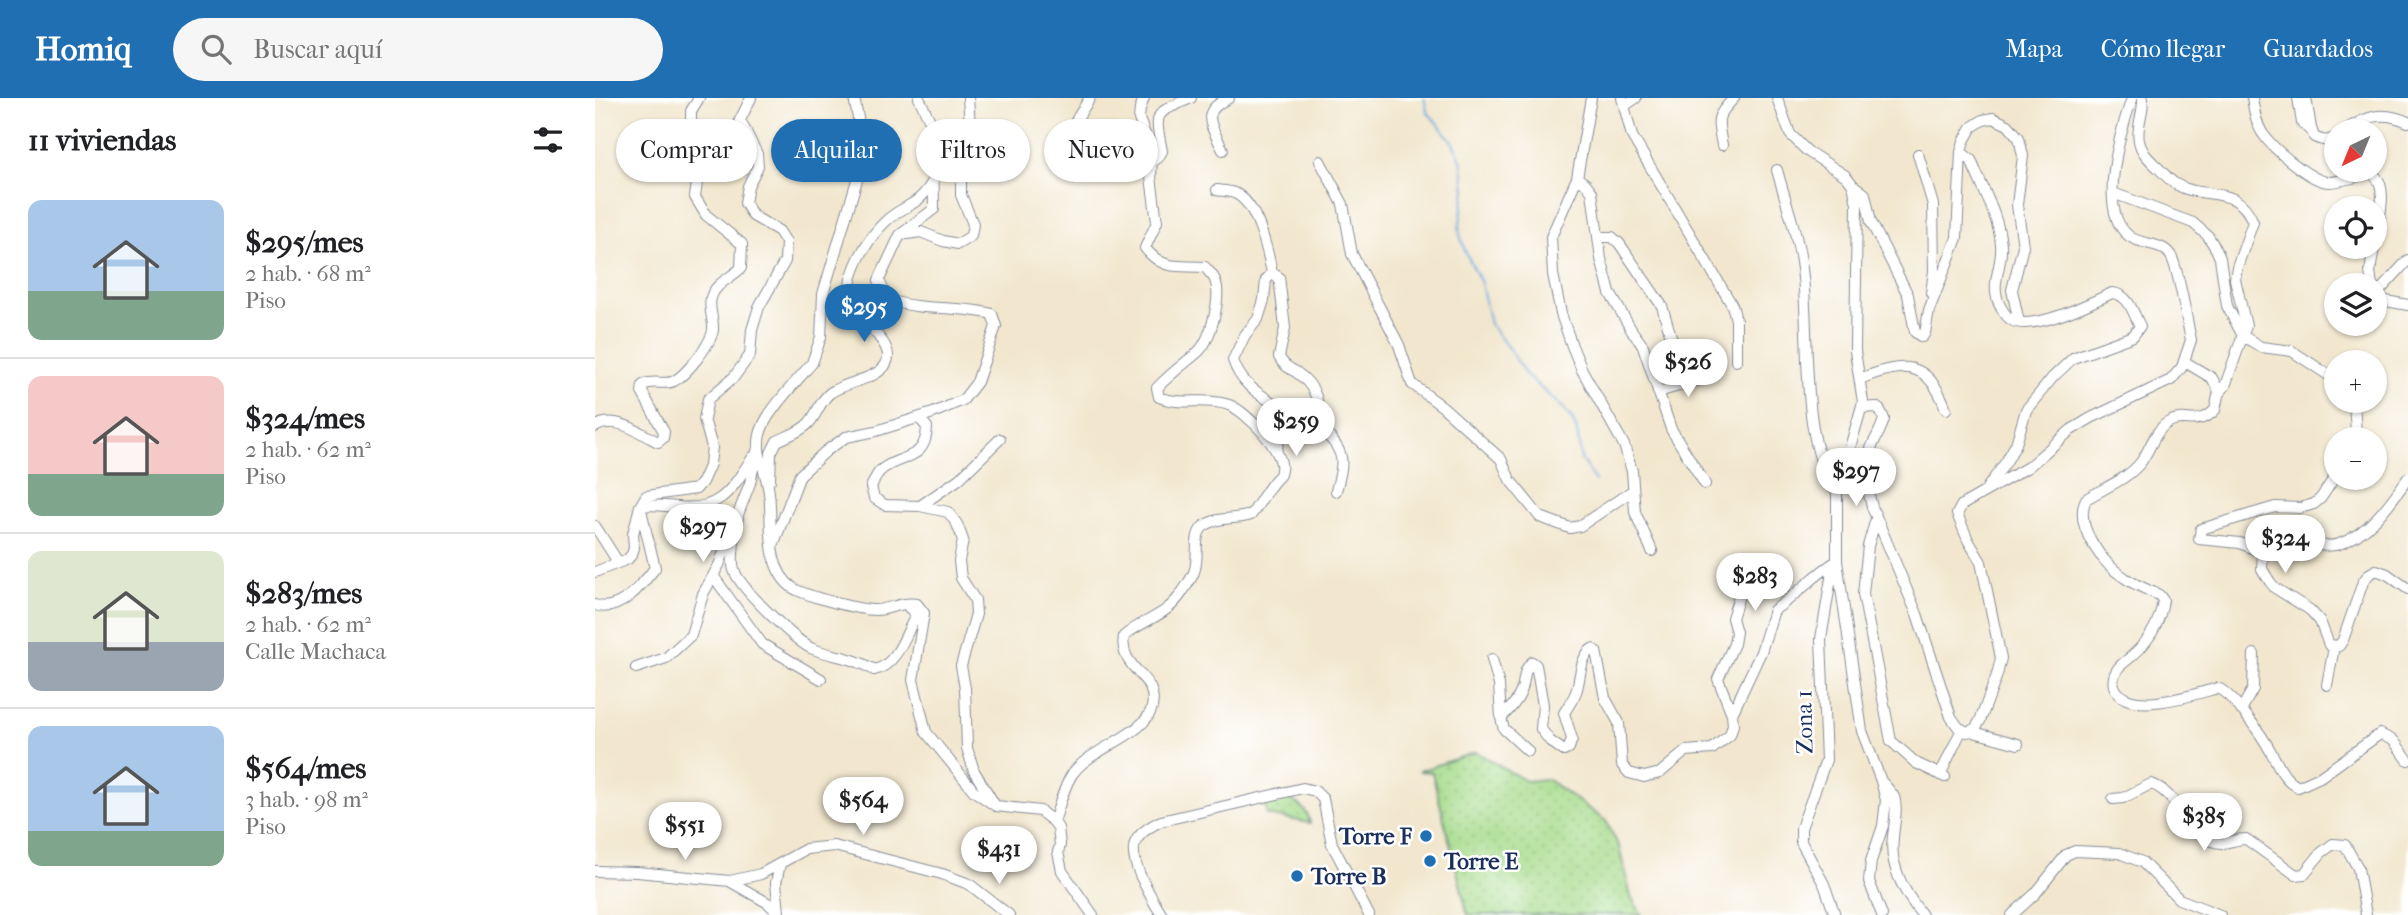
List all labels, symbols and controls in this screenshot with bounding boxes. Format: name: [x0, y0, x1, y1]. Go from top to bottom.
search box: [173, 18, 663, 81]
text: Homiq: [35, 30, 131, 69]
icon: search: [197, 30, 235, 68]
text: Buscar aquí: [253, 34, 383, 65]
text: Mapa: [2005, 35, 2063, 63]
text: Cómo llegar: [2101, 35, 2225, 63]
text: Guardados: [2263, 35, 2373, 63]
chip: Comprar: [616, 119, 757, 182]
chip: Alquilar: [771, 119, 902, 182]
chip: Filtros: [916, 119, 1030, 182]
chip: Nuevo: [1044, 119, 1158, 182]
north arrow: [2324, 119, 2387, 182]
map controls: [2324, 119, 2387, 490]
icon: filters: [529, 121, 567, 159]
text: 11 viviendas: [28, 123, 176, 158]
button: locate: [2324, 196, 2387, 259]
text: $295/mes: [245, 225, 364, 260]
icon: home: [84, 228, 168, 312]
text: 2 hab. · 68 m²: [245, 260, 371, 287]
button: layers: [2324, 273, 2387, 336]
pin: $295: [823, 285, 905, 344]
text: Piso: [245, 287, 286, 314]
text: $295: [841, 293, 887, 320]
pin: $526: [1647, 340, 1729, 399]
text: $526: [1665, 348, 1711, 375]
button: +: [2324, 350, 2387, 413]
pin: $259: [1255, 398, 1337, 458]
text: $324/mes: [245, 401, 365, 436]
icon: home: [84, 404, 168, 488]
text: $259: [1273, 407, 1319, 434]
button: −: [2324, 427, 2387, 490]
text: 2 hab. · 62 m²: [245, 436, 371, 463]
pin: $297: [1815, 448, 1897, 508]
text: $297: [1832, 457, 1880, 484]
text: Piso: [245, 463, 286, 490]
pin: $297: [662, 504, 744, 564]
text: $297: [679, 513, 727, 540]
pin: $324: [2244, 516, 2326, 575]
text: $324: [2261, 524, 2309, 551]
pin: $283: [1714, 554, 1796, 613]
text: $283: [1732, 562, 1778, 589]
text: $283/mes: [245, 576, 362, 611]
icon: home: [84, 579, 168, 663]
text: 2 hab. · 62 m²: [245, 611, 371, 638]
text: Calle Machaca: [245, 638, 386, 665]
street label: Zona 1: [1790, 690, 1819, 754]
text: $564/mes: [245, 751, 366, 786]
icon: home: [84, 754, 168, 838]
pin: $564: [822, 778, 904, 837]
text: 3 hab. · 98 m²: [245, 786, 368, 813]
text: $564: [839, 786, 887, 813]
pin: $385: [2163, 794, 2245, 853]
pin: $551: [644, 802, 726, 862]
text: $385: [2182, 802, 2226, 829]
text: $551: [665, 811, 705, 838]
text: Piso: [245, 813, 286, 840]
place label: Torre F: [1338, 823, 1413, 850]
pin: $431: [958, 826, 1040, 886]
marker: Torre F: [1418, 828, 1434, 844]
text: $431: [977, 835, 1021, 862]
place label: Torre E: [1443, 848, 1519, 875]
marker: Torre E: [1422, 853, 1438, 869]
place label: Torre B: [1310, 863, 1387, 890]
marker: Torre B: [1289, 868, 1305, 884]

